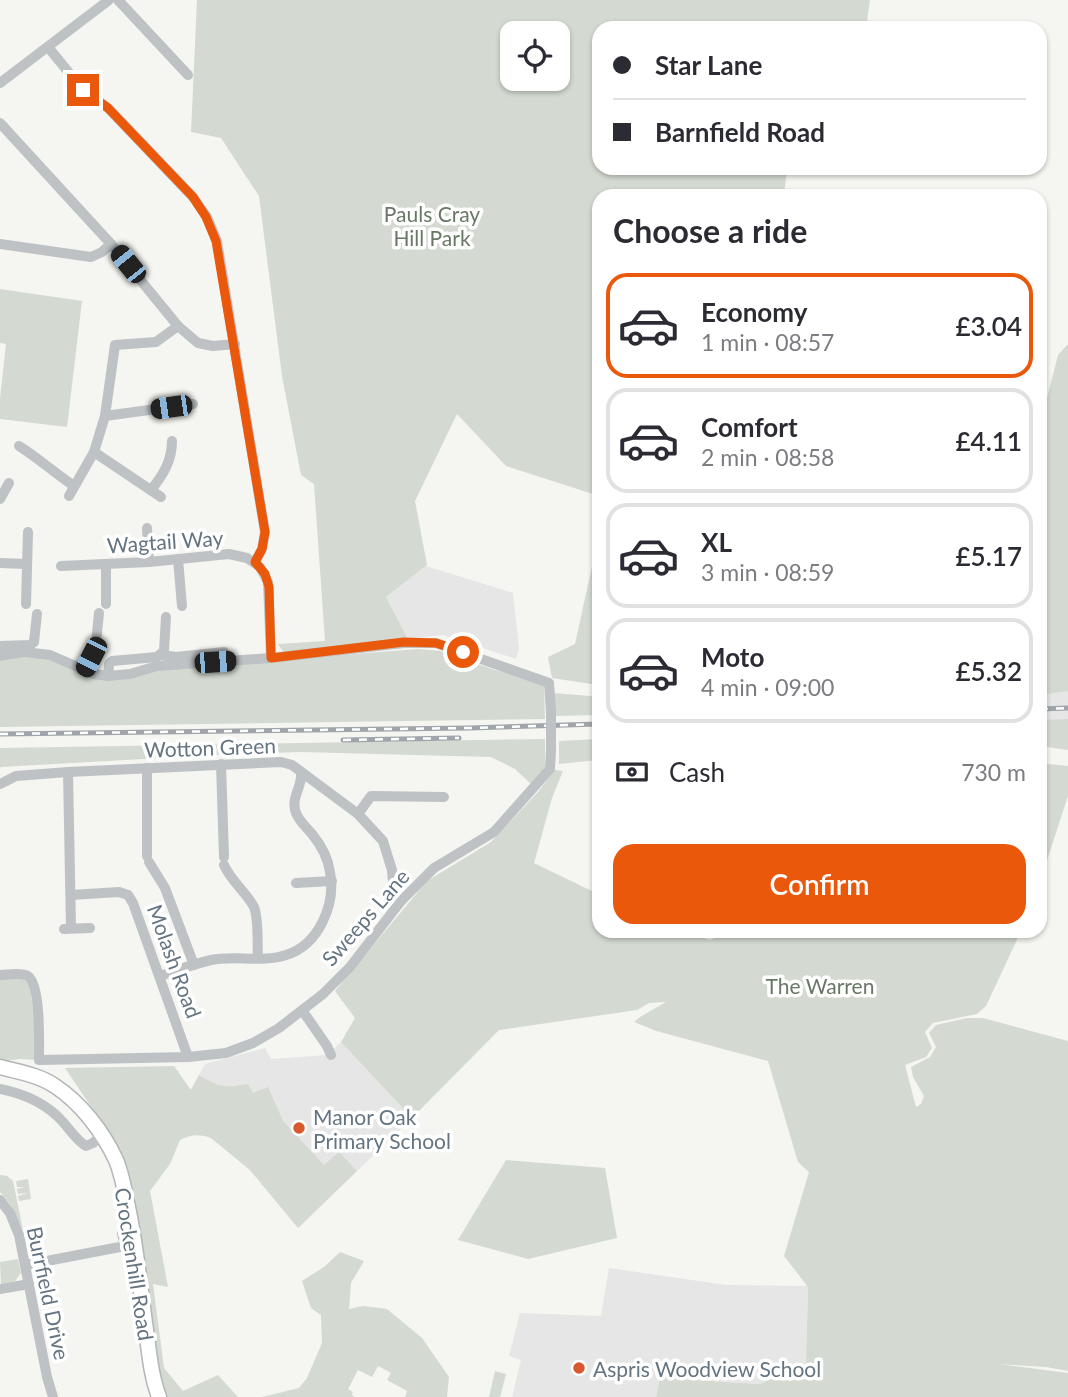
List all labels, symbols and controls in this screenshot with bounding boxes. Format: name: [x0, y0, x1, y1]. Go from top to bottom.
map controls: [500, 21, 570, 91]
button: locate: [500, 21, 570, 91]
text: Star Lane: [655, 49, 762, 81]
route end: [67, 74, 99, 106]
text: Barnfield Road: [655, 116, 825, 148]
park label: Pauls Cray Hill Park: [384, 201, 480, 250]
text: Choose a ride: [613, 211, 807, 250]
car: [107, 241, 150, 287]
icon: car: [617, 294, 680, 357]
text: Economy: [701, 296, 807, 328]
text: £3.04: [956, 310, 1022, 342]
text: 1 min · 08:57: [701, 328, 834, 356]
car: [149, 394, 194, 420]
icon: car: [617, 409, 680, 472]
text: Comfort: [701, 411, 798, 443]
text: £4.11: [956, 425, 1022, 457]
text: 2 min · 08:58: [701, 443, 834, 471]
street label: Wagtail Way: [106, 524, 224, 558]
icon: car: [617, 524, 680, 587]
text: XL: [701, 526, 732, 558]
text: £5.17: [956, 540, 1022, 572]
text: 3 min · 08:59: [701, 558, 834, 586]
car: [73, 634, 110, 680]
route start: [447, 636, 479, 668]
icon: car: [617, 639, 680, 702]
text: Moto: [701, 641, 764, 673]
car: [194, 650, 237, 674]
text: £5.32: [956, 655, 1022, 687]
text: 4 min · 09:00: [701, 673, 834, 701]
street label: Wotton Green: [144, 732, 276, 762]
icon: cash: [613, 753, 651, 791]
text: Cash: [669, 756, 725, 788]
text: 730 m: [961, 758, 1026, 786]
button: Confirm: [613, 844, 1026, 924]
street label: Sweeps Lane: [316, 864, 414, 970]
street label: Molash Road: [143, 901, 207, 1021]
park label: The Warren: [766, 973, 874, 998]
place label: Manor Oak Primary School: [313, 1104, 451, 1153]
marker: Manor Oak Primary School: [291, 1120, 307, 1136]
street label: Crockenhill Road: [111, 1186, 159, 1342]
street label: Burrfield Drive: [23, 1224, 75, 1362]
place label: Aspris Woodview School: [593, 1356, 821, 1381]
marker: Aspris Woodview School: [571, 1360, 587, 1376]

